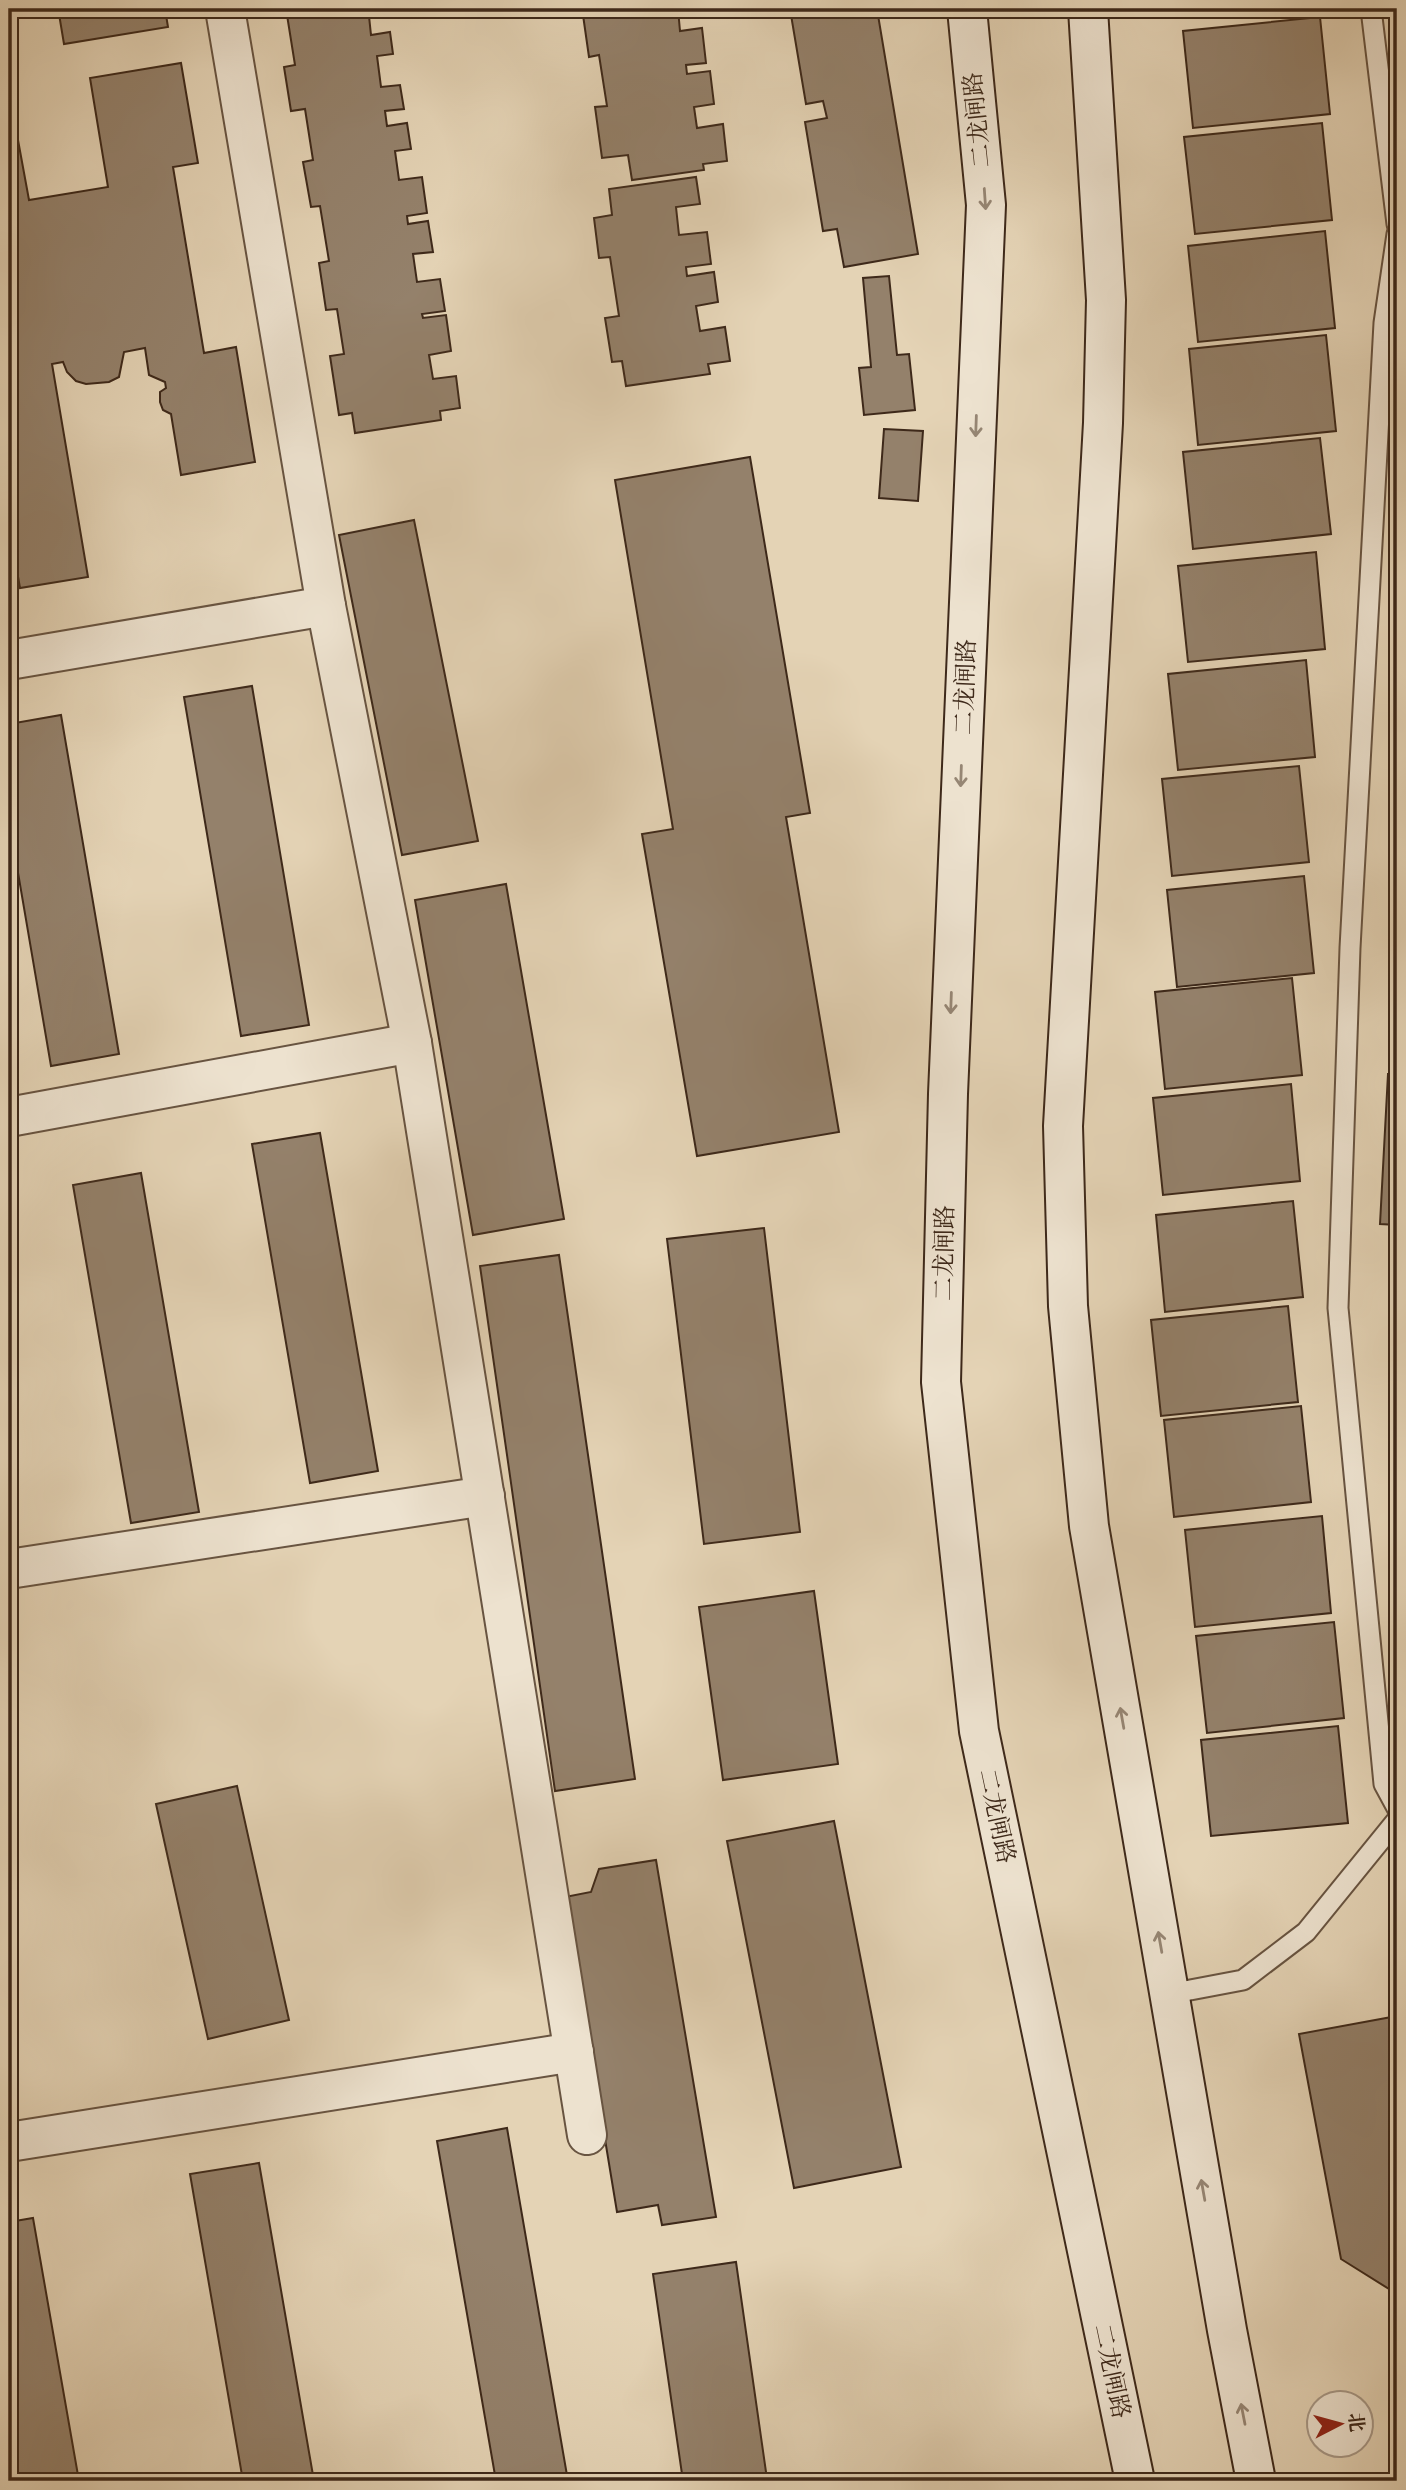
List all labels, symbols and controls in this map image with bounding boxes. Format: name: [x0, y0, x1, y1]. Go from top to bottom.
street label: 二龙闸路: [958, 71, 996, 169]
one-way arrow: [978, 187, 991, 210]
one-way arrow: [969, 414, 982, 437]
street label: 二龙闸路: [949, 639, 981, 735]
one-way arrow: [954, 764, 967, 787]
one-way arrow: [945, 991, 958, 1014]
street label: 二龙闸路: [929, 1205, 959, 1301]
one-way arrow: [1115, 1707, 1128, 1730]
street label: 二龙闸路: [973, 1766, 1021, 1866]
one-way arrow: [1153, 1931, 1166, 1954]
one-way arrow: [1195, 2180, 1209, 2202]
street label: 二龙闸路: [1088, 2321, 1136, 2421]
north arrow: [1304, 2388, 1374, 2458]
one-way arrow: [1236, 2403, 1250, 2426]
text: 北: [1344, 2412, 1368, 2433]

